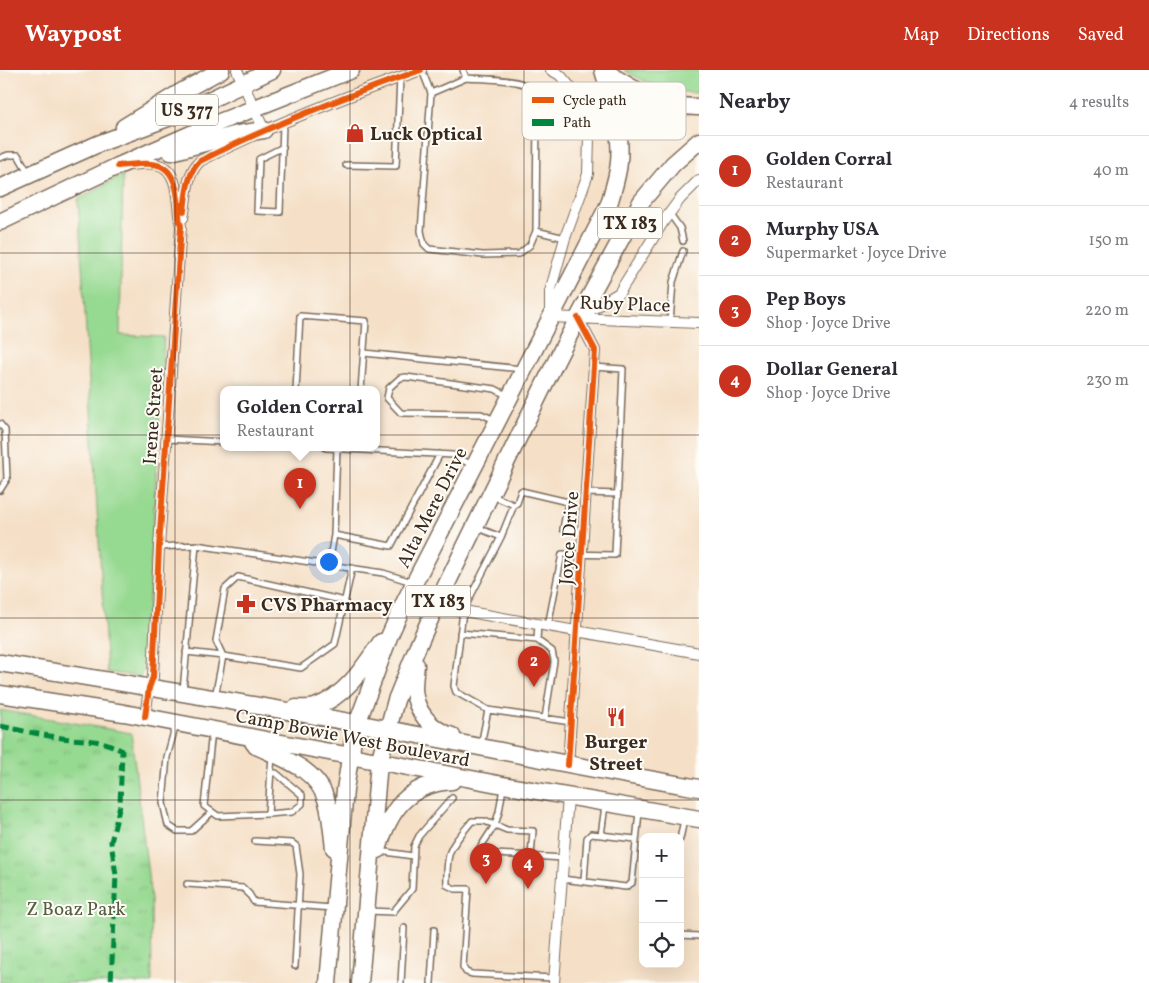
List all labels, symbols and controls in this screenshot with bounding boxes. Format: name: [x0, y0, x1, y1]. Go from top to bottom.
text: Waypost: [25, 18, 122, 52]
text: Map: [903, 23, 939, 48]
text: Directions: [967, 23, 1050, 48]
text: Saved: [1078, 23, 1124, 48]
legend: [522, 82, 686, 140]
text: Nearby: [719, 88, 790, 117]
text: Cycle path: [563, 92, 627, 111]
text: 4 results: [1069, 92, 1129, 114]
road number: US 377: [156, 94, 218, 126]
text: Path: [563, 114, 591, 133]
shop icon: Luck Optical: [344, 122, 366, 144]
place label: Luck Optical: [370, 122, 482, 148]
text: Golden Corral: [766, 147, 892, 173]
text: 1: [732, 160, 738, 182]
text: 40 m: [1093, 160, 1129, 182]
text: Restaurant: [766, 173, 844, 195]
road number: TX 183: [598, 208, 662, 238]
text: Murphy USA: [766, 217, 879, 243]
text: 2: [731, 230, 739, 252]
text: 150 m: [1088, 230, 1129, 252]
text: Supermarket · Joyce Drive: [766, 243, 946, 265]
text: Pep Boys: [766, 287, 846, 313]
street label: Ruby Place: [579, 290, 671, 320]
text: 3: [731, 300, 739, 322]
text: 220 m: [1085, 300, 1129, 322]
text: Shop · Joyce Drive: [766, 313, 891, 335]
text: Dollar General: [766, 357, 898, 383]
street label: Irene Street: [138, 366, 170, 466]
text: 4: [730, 370, 740, 392]
text: 230 m: [1086, 370, 1129, 392]
text: Shop · Joyce Drive: [766, 383, 891, 405]
popup: [220, 386, 380, 451]
text: Golden Corral: [237, 395, 363, 421]
text: Restaurant: [237, 421, 314, 443]
street label: Alta Mere Drive: [391, 443, 474, 573]
pin: 1: [284, 468, 316, 509]
street label: Joyce Drive: [554, 490, 586, 586]
your location: [316, 549, 342, 575]
road number: TX 183: [406, 586, 470, 616]
pharmacy icon: CVS Pharmacy: [235, 593, 257, 615]
place label: CVS Pharmacy: [261, 593, 393, 619]
pin: 2: [518, 646, 550, 687]
street label: Camp Bowie West Boulevard: [233, 703, 472, 774]
restaurant icon: Burger Street: [605, 706, 627, 728]
place label: Burger Street: [585, 730, 647, 778]
map controls: [639, 833, 684, 968]
button: +: [639, 833, 684, 878]
pin: 3: [470, 843, 502, 884]
pin: 4: [512, 848, 544, 889]
button: −: [639, 878, 684, 923]
park label: Z Boaz Park: [26, 897, 126, 923]
button: locate: [639, 923, 684, 968]

